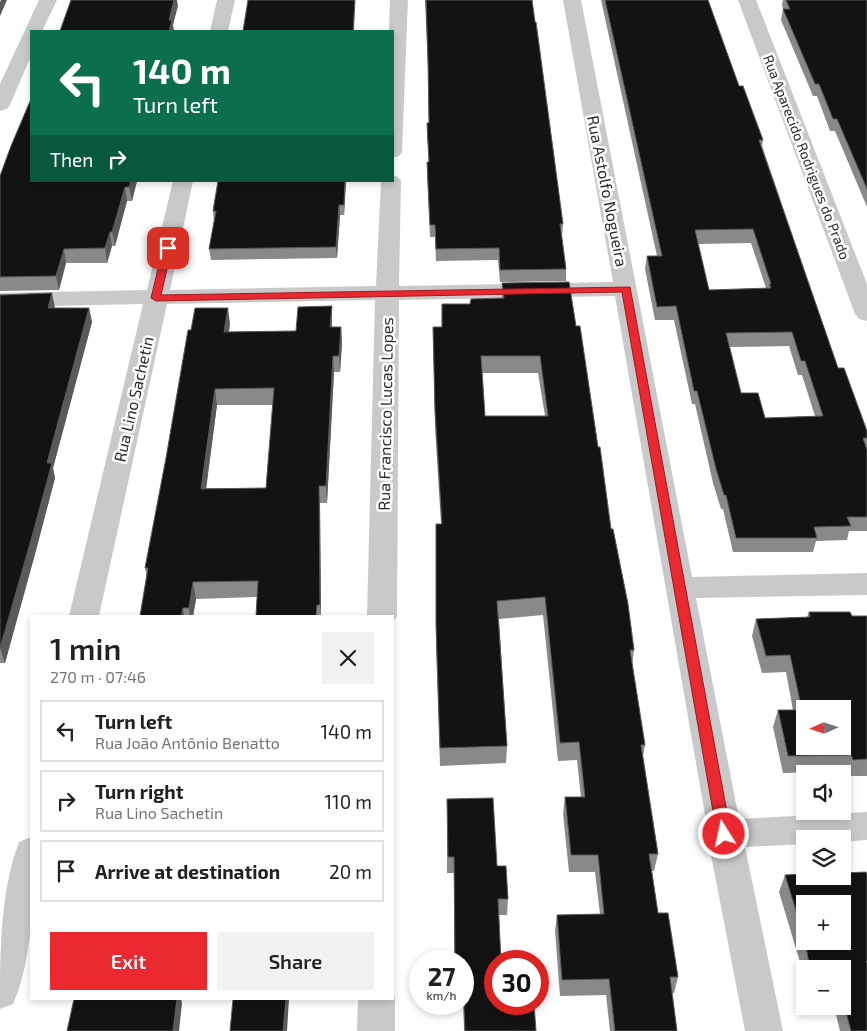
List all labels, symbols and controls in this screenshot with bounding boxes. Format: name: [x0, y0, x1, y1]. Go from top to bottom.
text: 140 m: [133, 49, 231, 91]
icon: left: [50, 50, 115, 115]
street label: Rua Aparecido Rodrigues do Prado: [760, 52, 854, 262]
text: Turn left: [133, 91, 218, 117]
street label: Rua Astolfo Nogueira: [584, 114, 632, 268]
icon: right: [103, 145, 131, 173]
text: Then: [50, 148, 93, 171]
pin: [147, 227, 189, 269]
icon: arrive: [154, 234, 182, 262]
street label: Rua Francisco Lucas Lopes: [374, 317, 396, 511]
street label: Rua Lino Sachetin: [109, 334, 157, 464]
text: 1 min: [50, 630, 121, 666]
button: close: [322, 632, 374, 684]
text: 270 m · 07:46: [50, 667, 146, 686]
north arrow: [796, 700, 851, 755]
map controls: [796, 700, 851, 1015]
text: Turn left: [95, 710, 172, 733]
icon: left: [52, 717, 80, 745]
text: 140 m: [320, 720, 372, 743]
text: Rua João Antônio Benatto: [95, 733, 280, 752]
button: sound: [796, 765, 851, 820]
text: Turn right: [95, 780, 183, 803]
icon: right: [52, 787, 80, 815]
text: 110 m: [325, 790, 372, 813]
text: Rua Lino Sachetin: [95, 803, 223, 822]
position arrow: [697, 807, 749, 859]
button: layers: [796, 830, 851, 885]
icon: arrive: [52, 857, 80, 885]
text: Arrive at destination: [95, 860, 280, 883]
text: 20 m: [329, 860, 372, 883]
button: +: [796, 895, 851, 950]
button: Exit: [50, 932, 207, 990]
button: Share: [217, 932, 374, 990]
speed limit sign: 30: [484, 950, 549, 1015]
button: −: [796, 960, 851, 1015]
text: 27: [428, 961, 455, 991]
text: km/h: [427, 988, 456, 1002]

